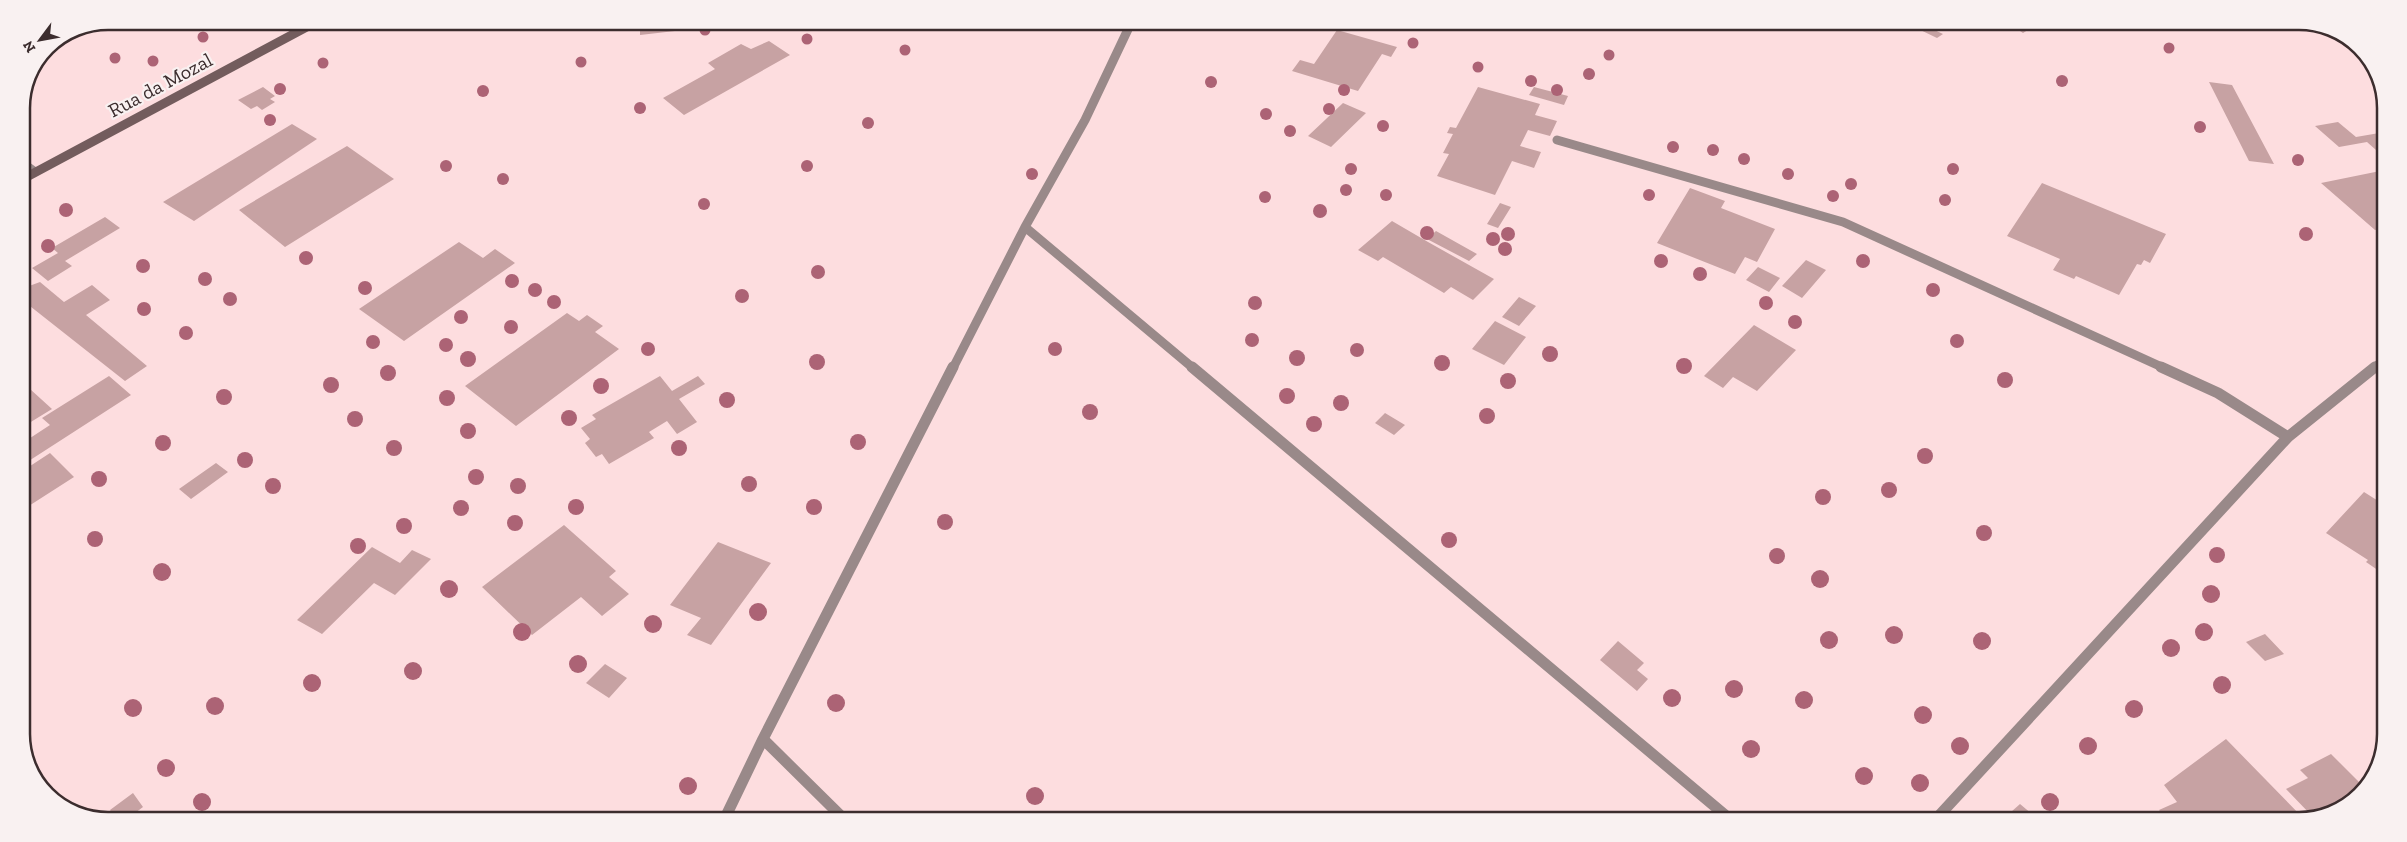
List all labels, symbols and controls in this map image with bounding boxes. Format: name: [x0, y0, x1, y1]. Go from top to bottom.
north arrow: [15, 15, 65, 65]
text: N: [19, 37, 39, 56]
street label: Rua da Mozal: [104, 47, 216, 123]

